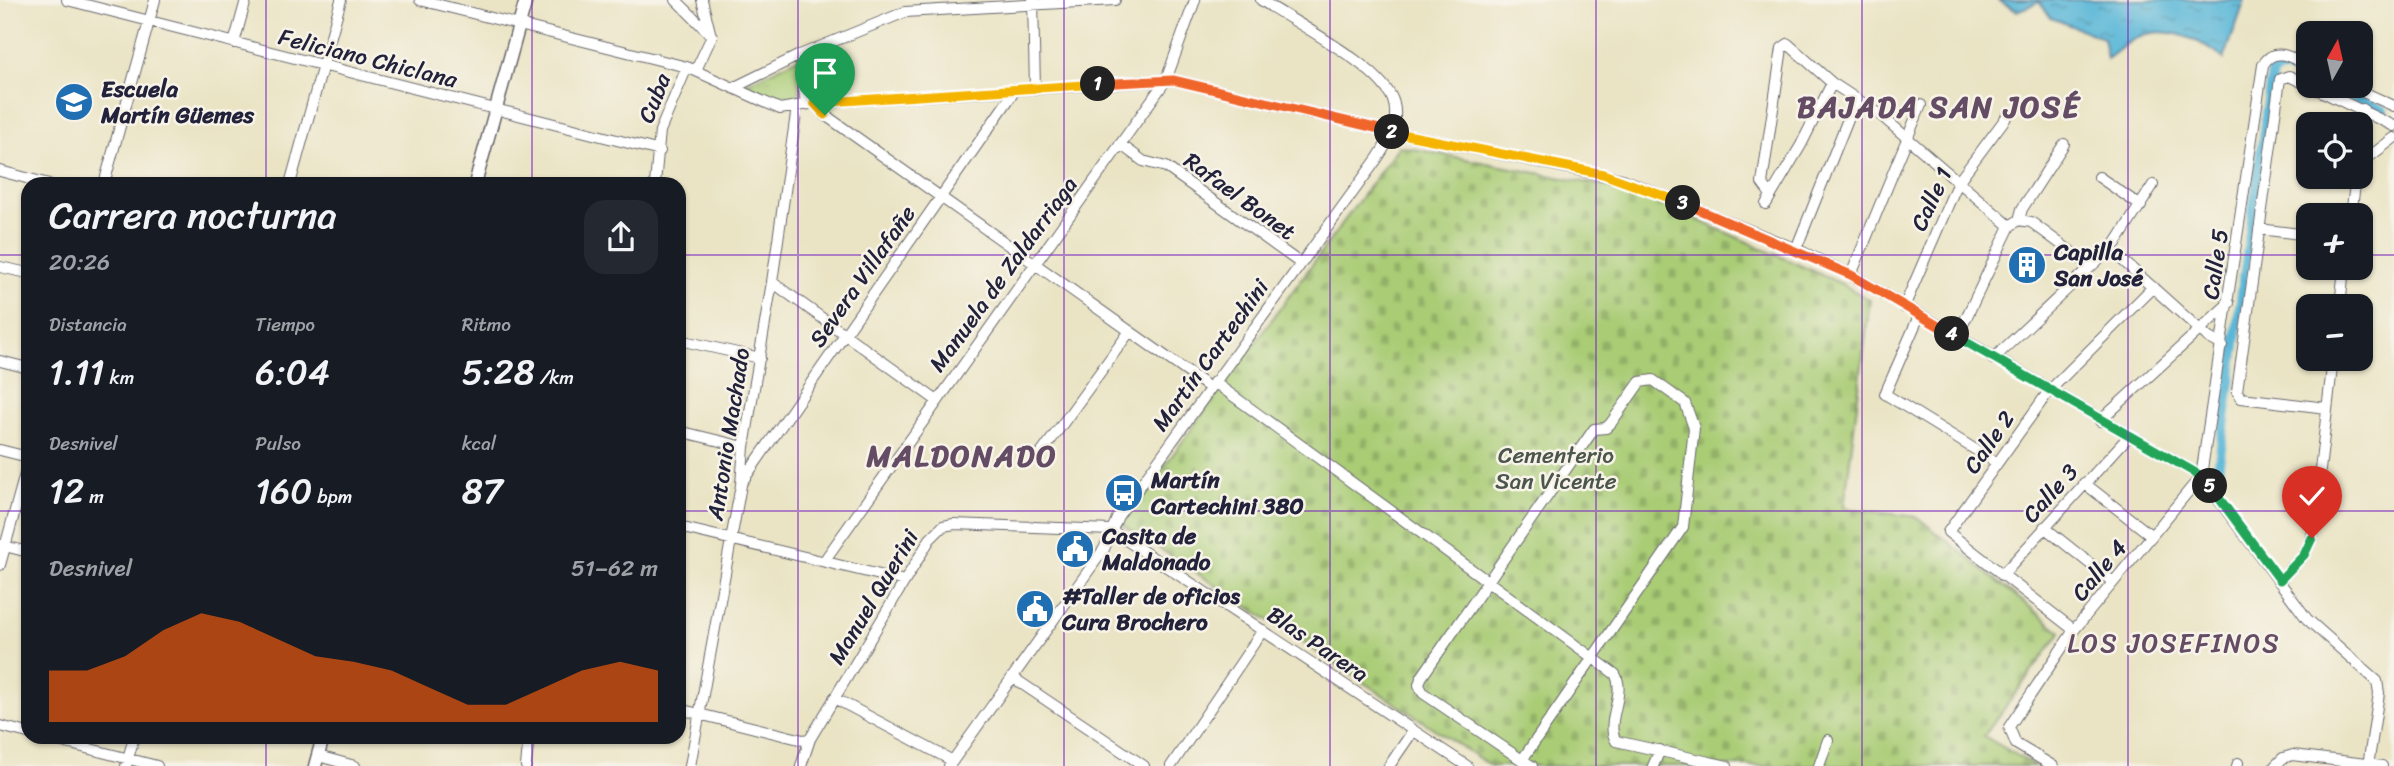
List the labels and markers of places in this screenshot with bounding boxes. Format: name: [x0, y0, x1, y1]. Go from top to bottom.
pin: [795, 43, 855, 115]
pin: 1: [1080, 66, 1116, 102]
place label: Escuela Martín Güemes: [100, 69, 255, 136]
school or university icon: Escuela Martín Güemes: [53, 81, 95, 123]
pin: 2: [1374, 114, 1410, 150]
pin: 3: [1666, 186, 1700, 220]
place label: Capilla San José: [2053, 232, 2143, 299]
building icon: Capilla San José: [2006, 244, 2048, 286]
pin: 4: [1934, 316, 1969, 352]
place label: Martín Cartechini 380: [1150, 460, 1304, 527]
pin: [2282, 466, 2342, 538]
pin: 5: [2192, 468, 2228, 504]
bus stop icon: Martín Cartechini 380: [1103, 472, 1145, 514]
place label: Casita de Maldonado: [1101, 516, 1211, 583]
public building icon: Casita de Maldonado: [1054, 528, 1096, 570]
place label: #Taller de oficios Cura Brochero: [1061, 576, 1240, 643]
public building icon: #Taller de oficios Cura Brochero: [1014, 588, 1056, 630]

